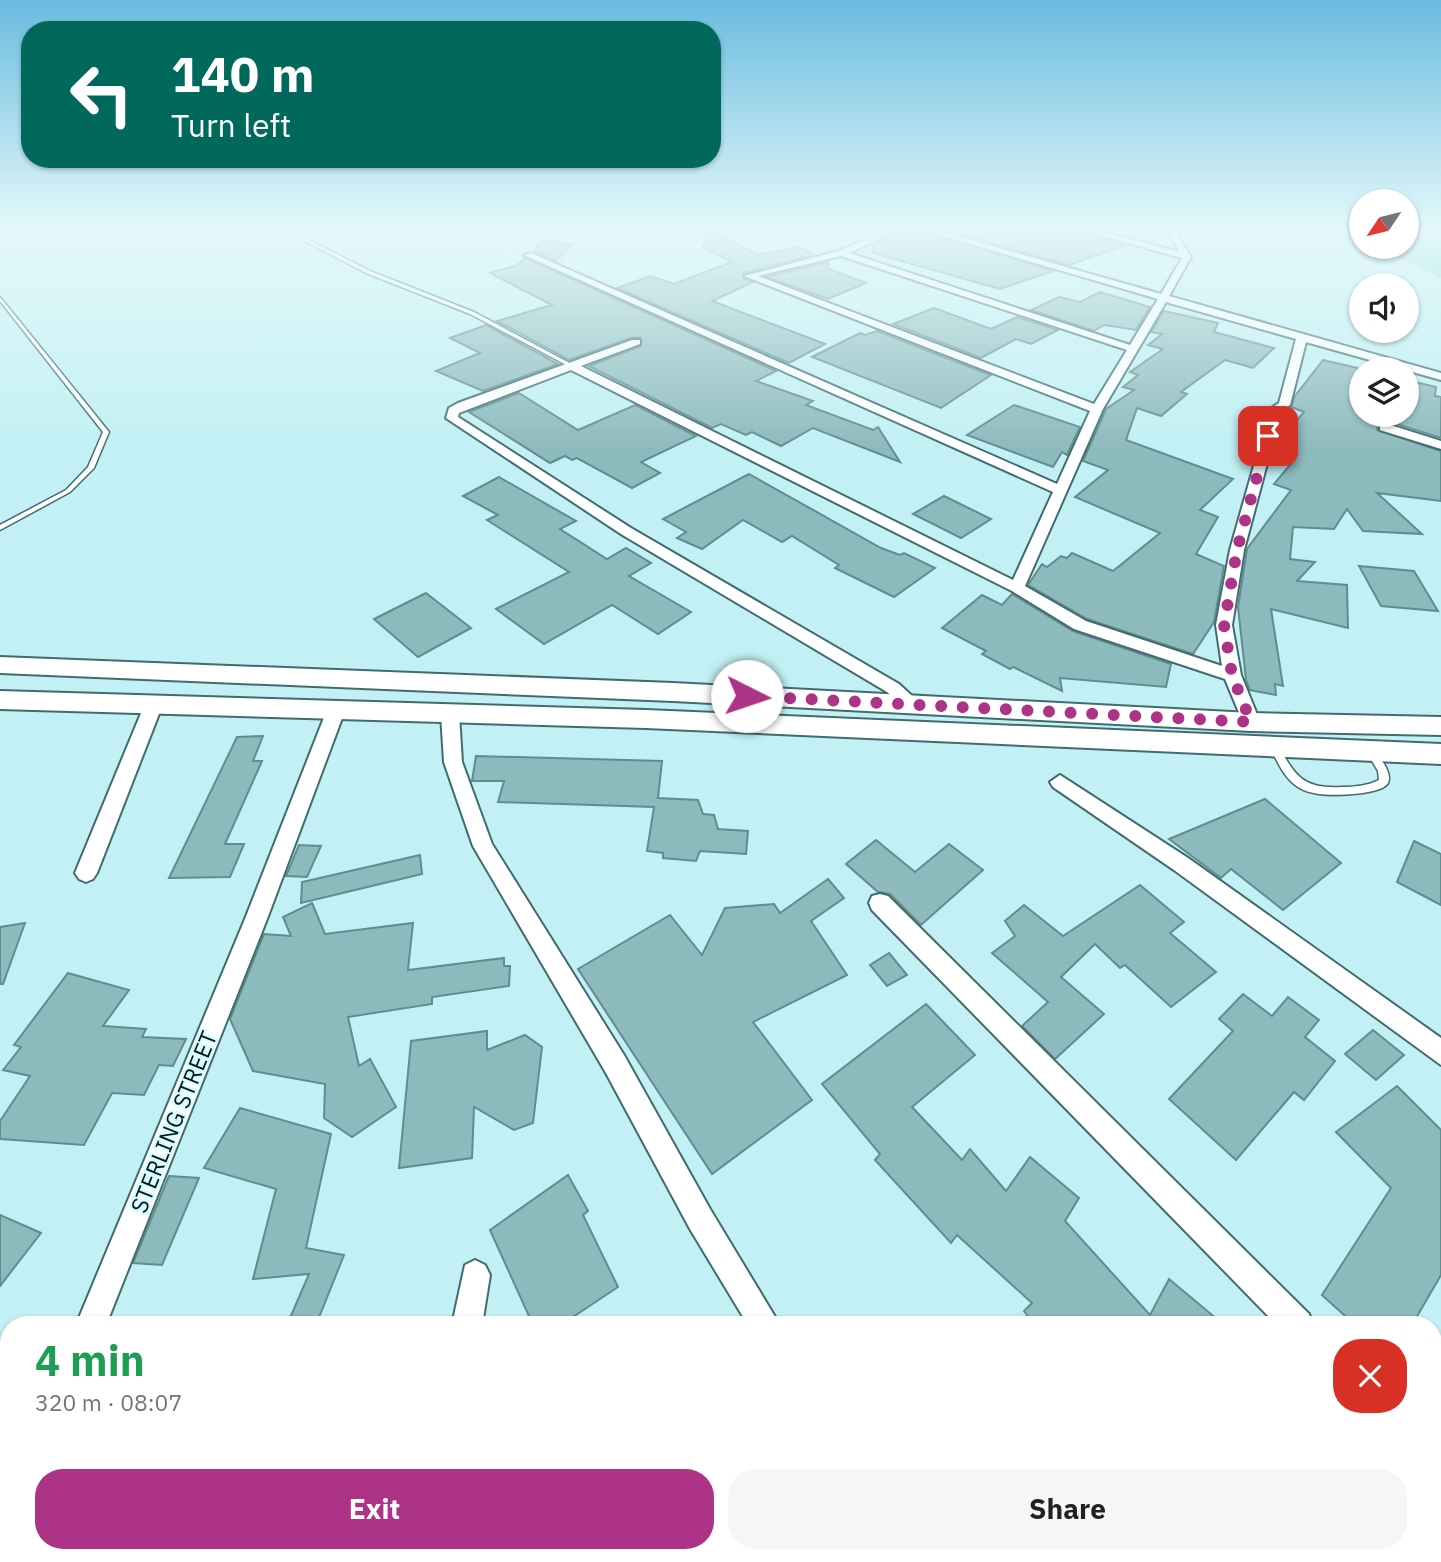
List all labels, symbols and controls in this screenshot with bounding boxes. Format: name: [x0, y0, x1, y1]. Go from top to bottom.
text: 140 m: [171, 42, 315, 105]
icon: left: [56, 49, 147, 140]
text: Turn left: [171, 104, 291, 146]
north arrow: [1349, 189, 1419, 259]
map controls: [1349, 189, 1419, 427]
button: sound: [1349, 273, 1419, 343]
button: layers: [1349, 357, 1419, 427]
pin: [1238, 406, 1298, 466]
icon: arrive: [1249, 417, 1287, 455]
position arrow: [710, 659, 784, 733]
street label: STERLING STREET: [123, 1026, 223, 1217]
text: 4 min: [35, 1333, 145, 1388]
button: close: [1333, 1339, 1407, 1413]
text: 320 m · 08:07: [35, 1387, 182, 1417]
button: Exit: [35, 1469, 714, 1549]
button: Share: [728, 1469, 1407, 1549]

